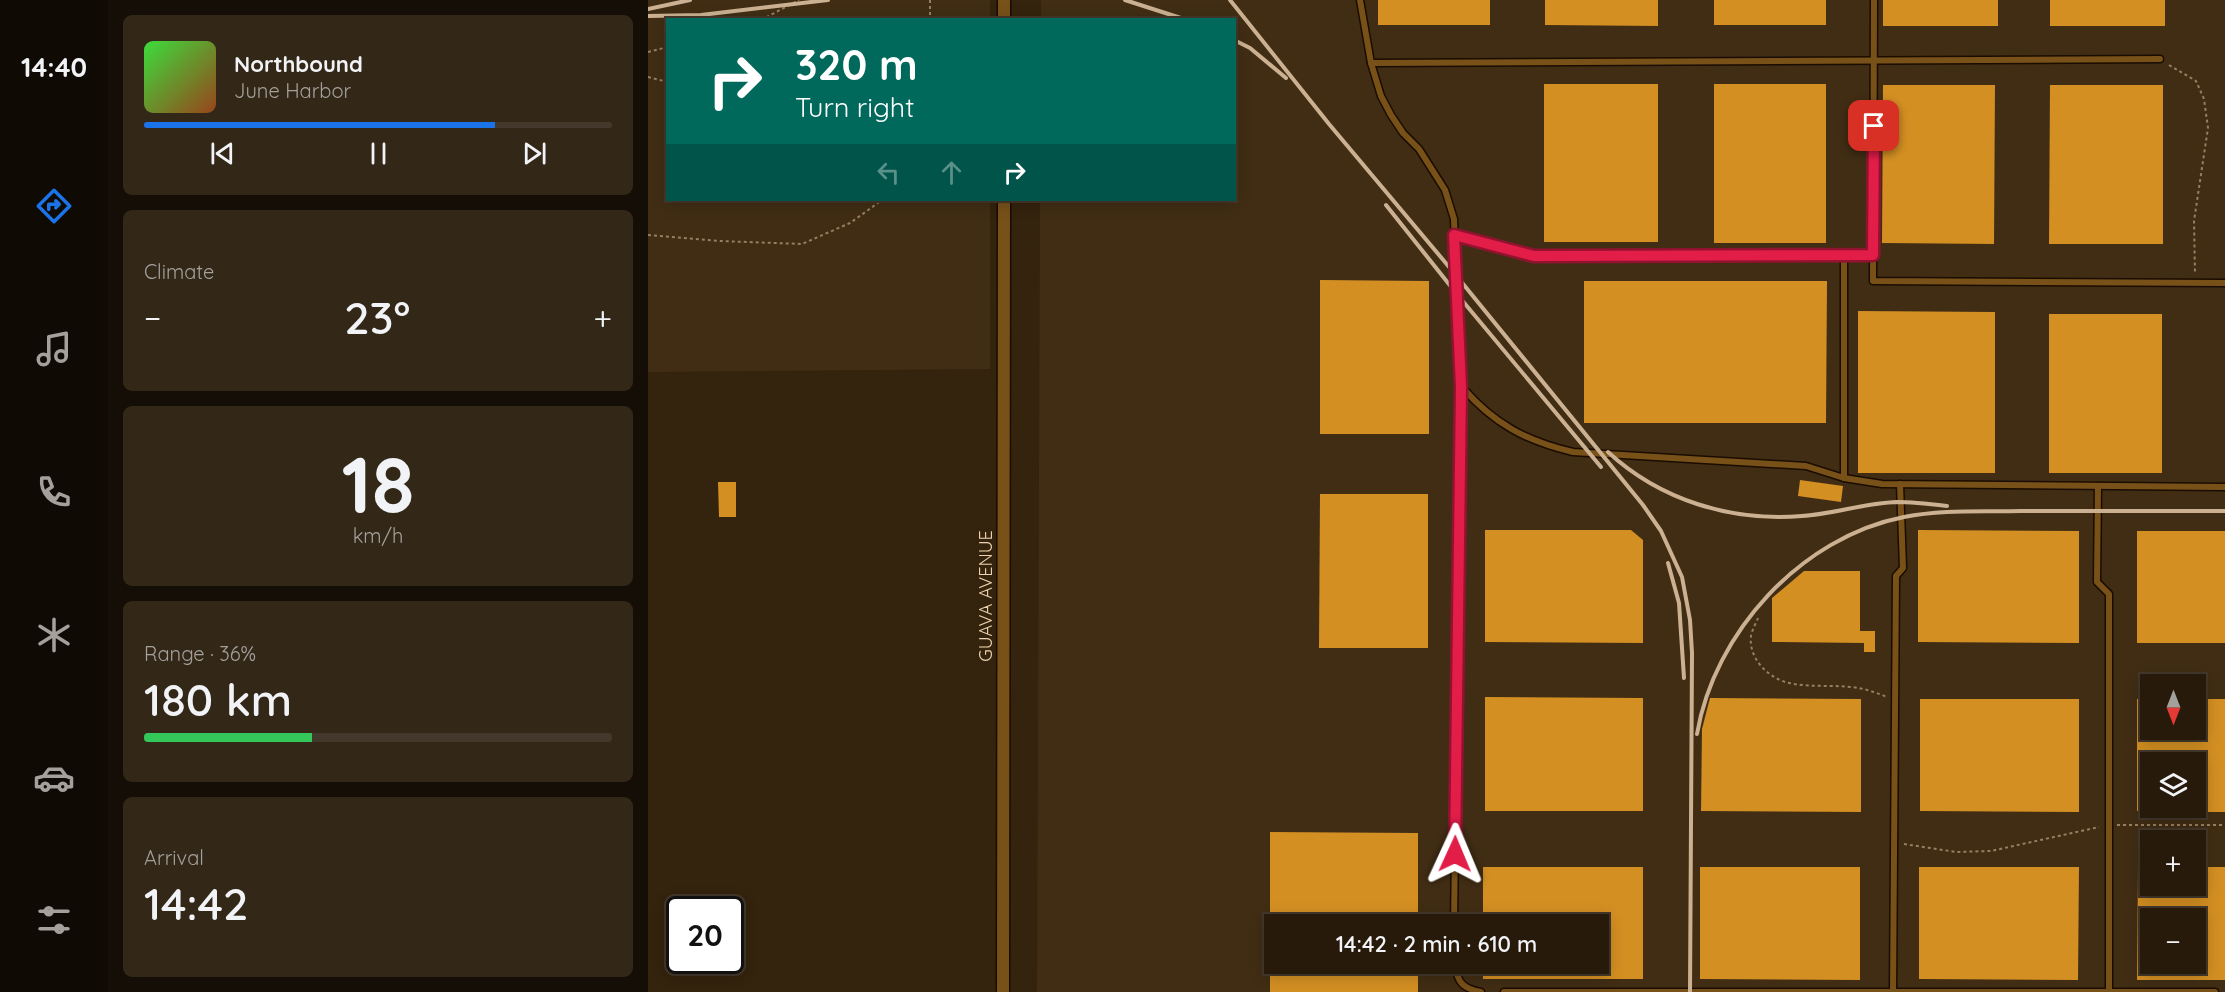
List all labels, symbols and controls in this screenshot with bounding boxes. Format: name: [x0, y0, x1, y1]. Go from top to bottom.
text: 320 m: [795, 38, 918, 91]
icon: right: [696, 42, 774, 120]
text: 14:40: [21, 50, 87, 84]
text: Northbound: [234, 50, 363, 78]
text: June Harbor: [234, 78, 351, 103]
text: Turn right: [795, 90, 914, 124]
pin: [1848, 100, 1899, 151]
icon: arrive: [1857, 109, 1890, 142]
icon: previous: [206, 137, 239, 170]
icon: pause: [362, 137, 395, 170]
icon: next: [518, 137, 551, 170]
icon: left: [872, 156, 905, 189]
icon: ahead: [935, 156, 968, 189]
icon: right: [998, 156, 1031, 189]
icon: directions: [33, 185, 75, 227]
text: Climate: [144, 259, 214, 284]
text: 23°: [344, 289, 410, 345]
text: −: [144, 297, 161, 338]
text: +: [593, 297, 612, 338]
icon: music: [33, 328, 75, 370]
text: 18: [341, 435, 415, 533]
icon: phone: [33, 471, 75, 513]
text: km/h: [353, 523, 403, 548]
street label: GUAVA AVENUE: [974, 530, 997, 662]
icon: climate: [33, 614, 75, 656]
text: Range · 36%: [144, 641, 256, 666]
text: 180 km: [144, 671, 292, 727]
north arrow: [2140, 674, 2206, 740]
map controls: [2140, 674, 2206, 974]
button: layers: [2140, 752, 2206, 818]
icon: car: [33, 757, 75, 799]
position arrow: [1423, 822, 1487, 886]
button: +: [2140, 830, 2206, 896]
text: Arrival: [144, 845, 204, 870]
text: 14:42: [144, 875, 249, 931]
speed limit sign: 20: [666, 896, 744, 974]
icon: filters: [33, 899, 75, 941]
button: −: [2140, 908, 2206, 974]
text: 14:42 · 2 min · 610 m: [1336, 930, 1537, 958]

